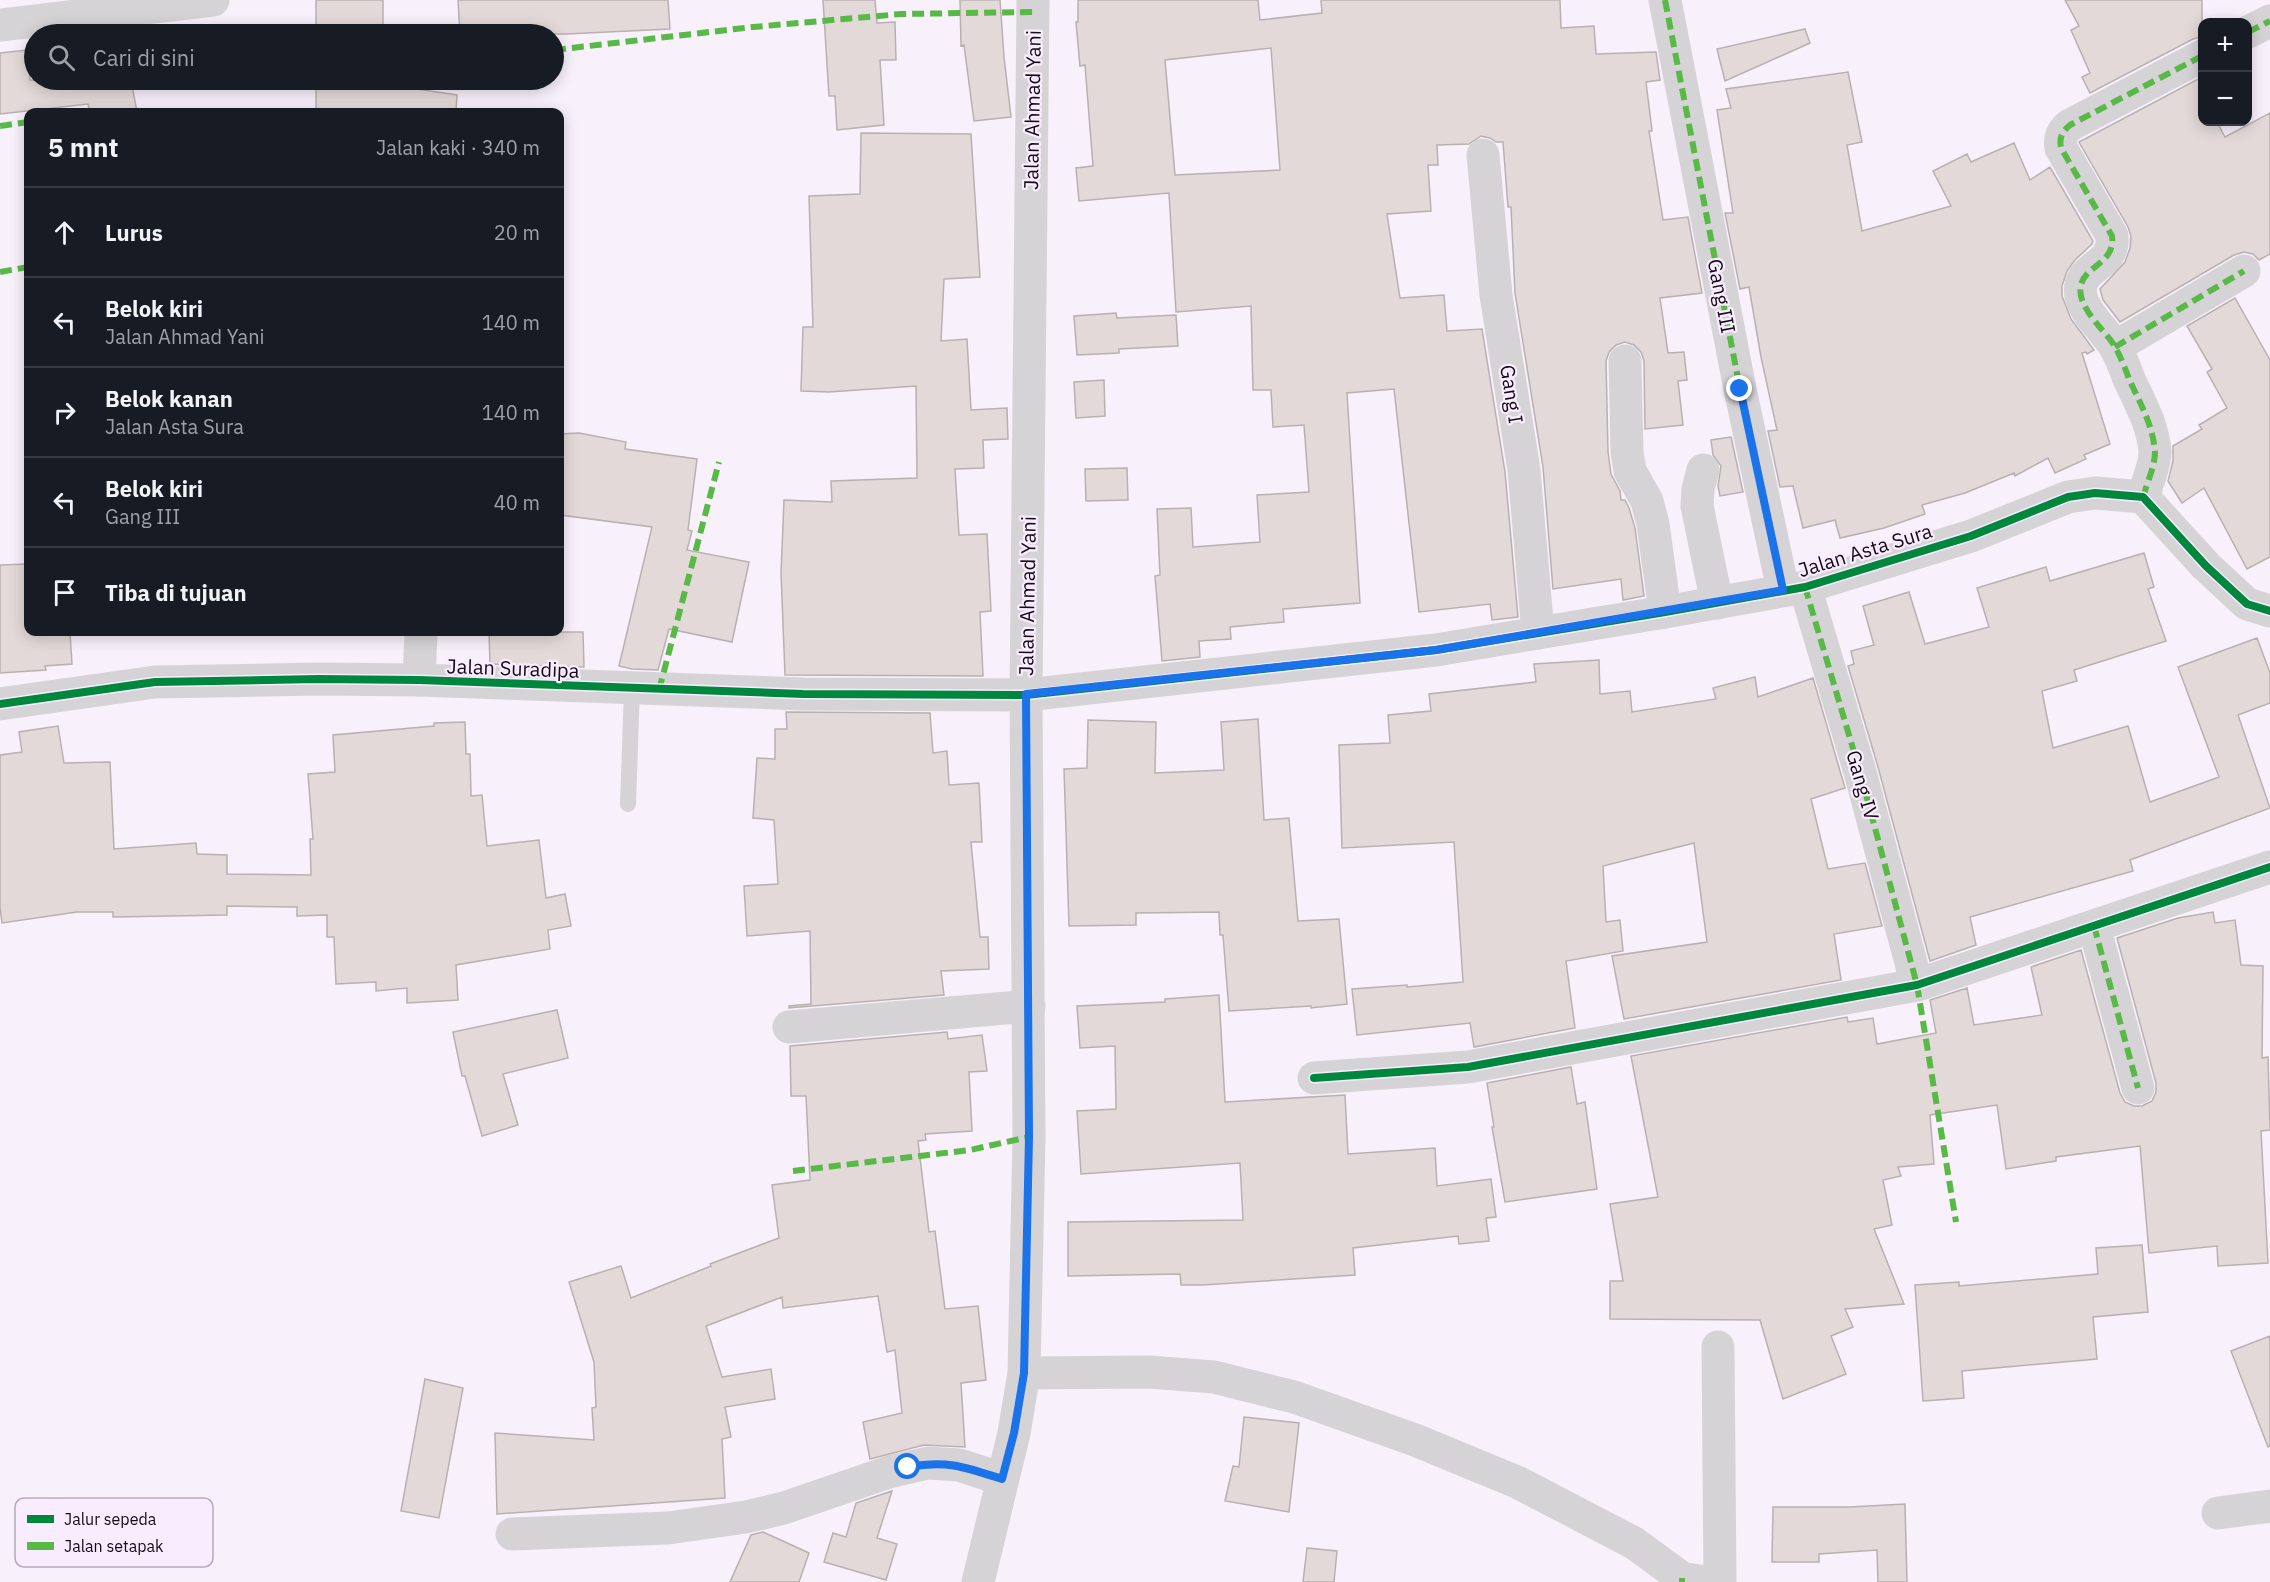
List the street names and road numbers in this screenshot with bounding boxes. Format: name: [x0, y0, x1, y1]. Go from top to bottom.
street label: Jalan Ahmad Yani: [1017, 30, 1047, 190]
street label: Gang III: [1702, 256, 1742, 336]
street label: Gang I: [1494, 363, 1530, 425]
street label: Jalan Ahmad Yani: [1012, 516, 1042, 676]
street label: Jalan Asta Sura: [1795, 517, 1936, 583]
street label: Jalan Suradipa: [446, 652, 580, 684]
street label: Gang IV: [1840, 747, 1886, 823]

